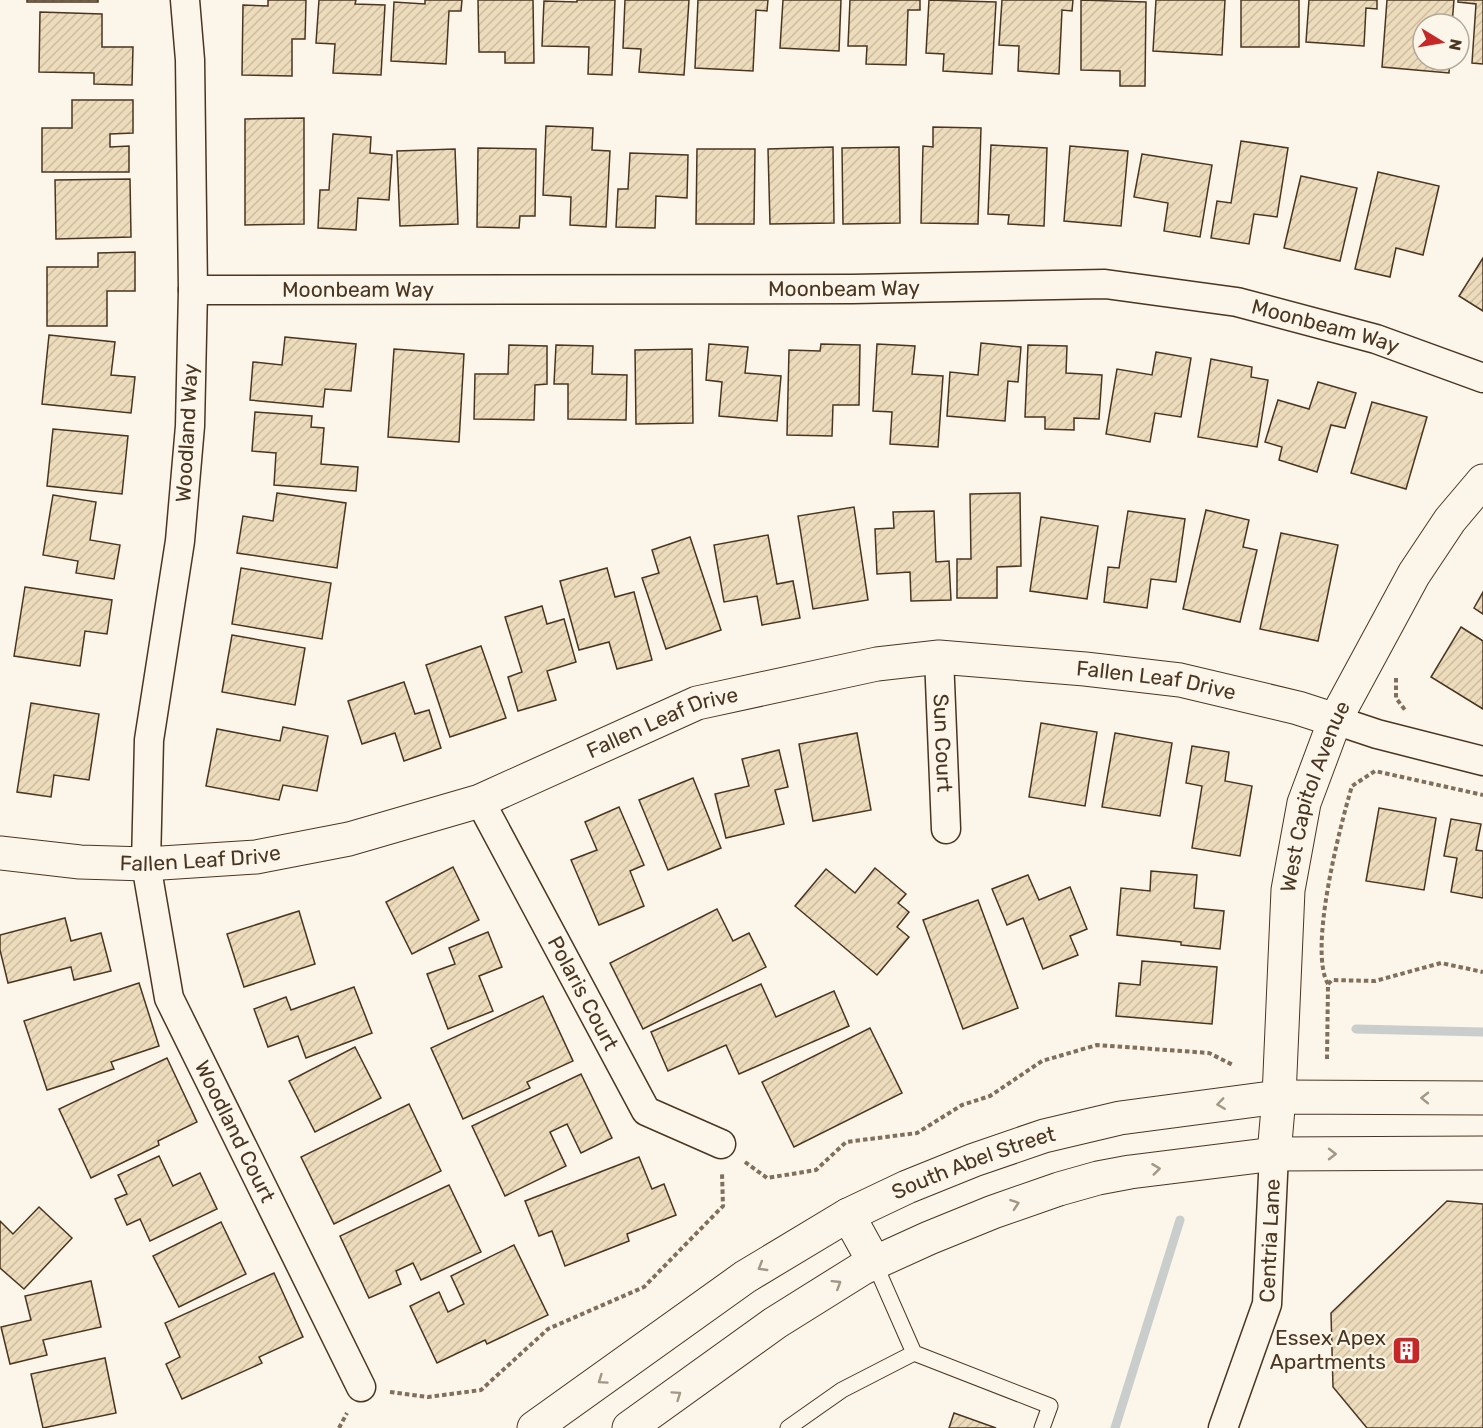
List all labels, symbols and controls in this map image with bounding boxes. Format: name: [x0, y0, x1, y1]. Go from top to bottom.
north arrow: [1411, 12, 1471, 72]
text: N: [1445, 37, 1466, 52]
street label: Moonbeam Way: [768, 275, 921, 301]
street label: Moonbeam Way: [282, 277, 435, 302]
street label: Moonbeam Way: [1249, 293, 1403, 359]
street label: Woodland Way: [170, 363, 203, 503]
street label: Fallen Leaf Drive: [1075, 655, 1238, 705]
street label: Fallen Leaf Drive: [583, 681, 740, 763]
street label: Sun Court: [929, 693, 957, 793]
street label: West Capitol Avenue: [1275, 696, 1355, 894]
street label: Fallen Leaf Drive: [119, 839, 283, 876]
street label: Polaris Court: [543, 932, 624, 1054]
street label: Woodland Court: [190, 1056, 281, 1206]
one-way arrow: [1420, 1092, 1429, 1104]
one-way arrow: [1217, 1098, 1226, 1110]
street label: South Abel Street: [888, 1121, 1058, 1204]
one-way arrow: [1328, 1148, 1337, 1160]
one-way arrow: [1151, 1163, 1160, 1176]
street label: Centria Lane: [1254, 1178, 1285, 1303]
one-way arrow: [1009, 1199, 1020, 1212]
one-way arrow: [758, 1259, 768, 1271]
one-way arrow: [831, 1280, 841, 1292]
place label: Essex Apex Apartments: [1270, 1325, 1386, 1374]
building icon: Essex Apex Apartments: [1391, 1334, 1423, 1366]
one-way arrow: [598, 1373, 609, 1384]
one-way arrow: [670, 1391, 681, 1402]

